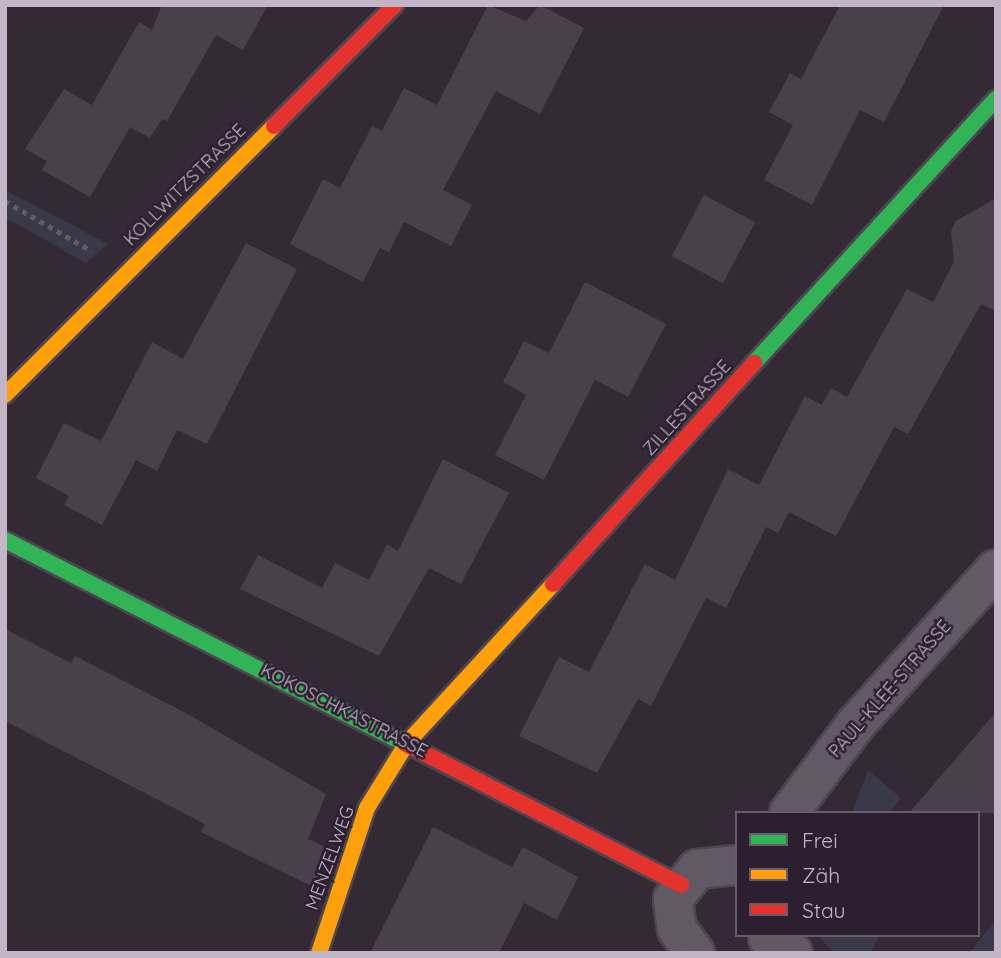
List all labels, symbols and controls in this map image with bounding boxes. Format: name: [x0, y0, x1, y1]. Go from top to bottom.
street label: KOLLWITZSTRASSE: [120, 120, 250, 250]
street label: ZILLESTRASSE: [639, 356, 735, 460]
street label: PAUL-KLEE-STRASSE: [824, 616, 956, 762]
street label: KOKOSCHKASTRASSE: [257, 659, 431, 763]
street label: MENZELWEG: [301, 803, 359, 913]
legend: [735, 811, 980, 937]
text: Frei: [802, 827, 838, 853]
text: Zäh: [802, 862, 840, 888]
text: Stau: [802, 897, 845, 923]

